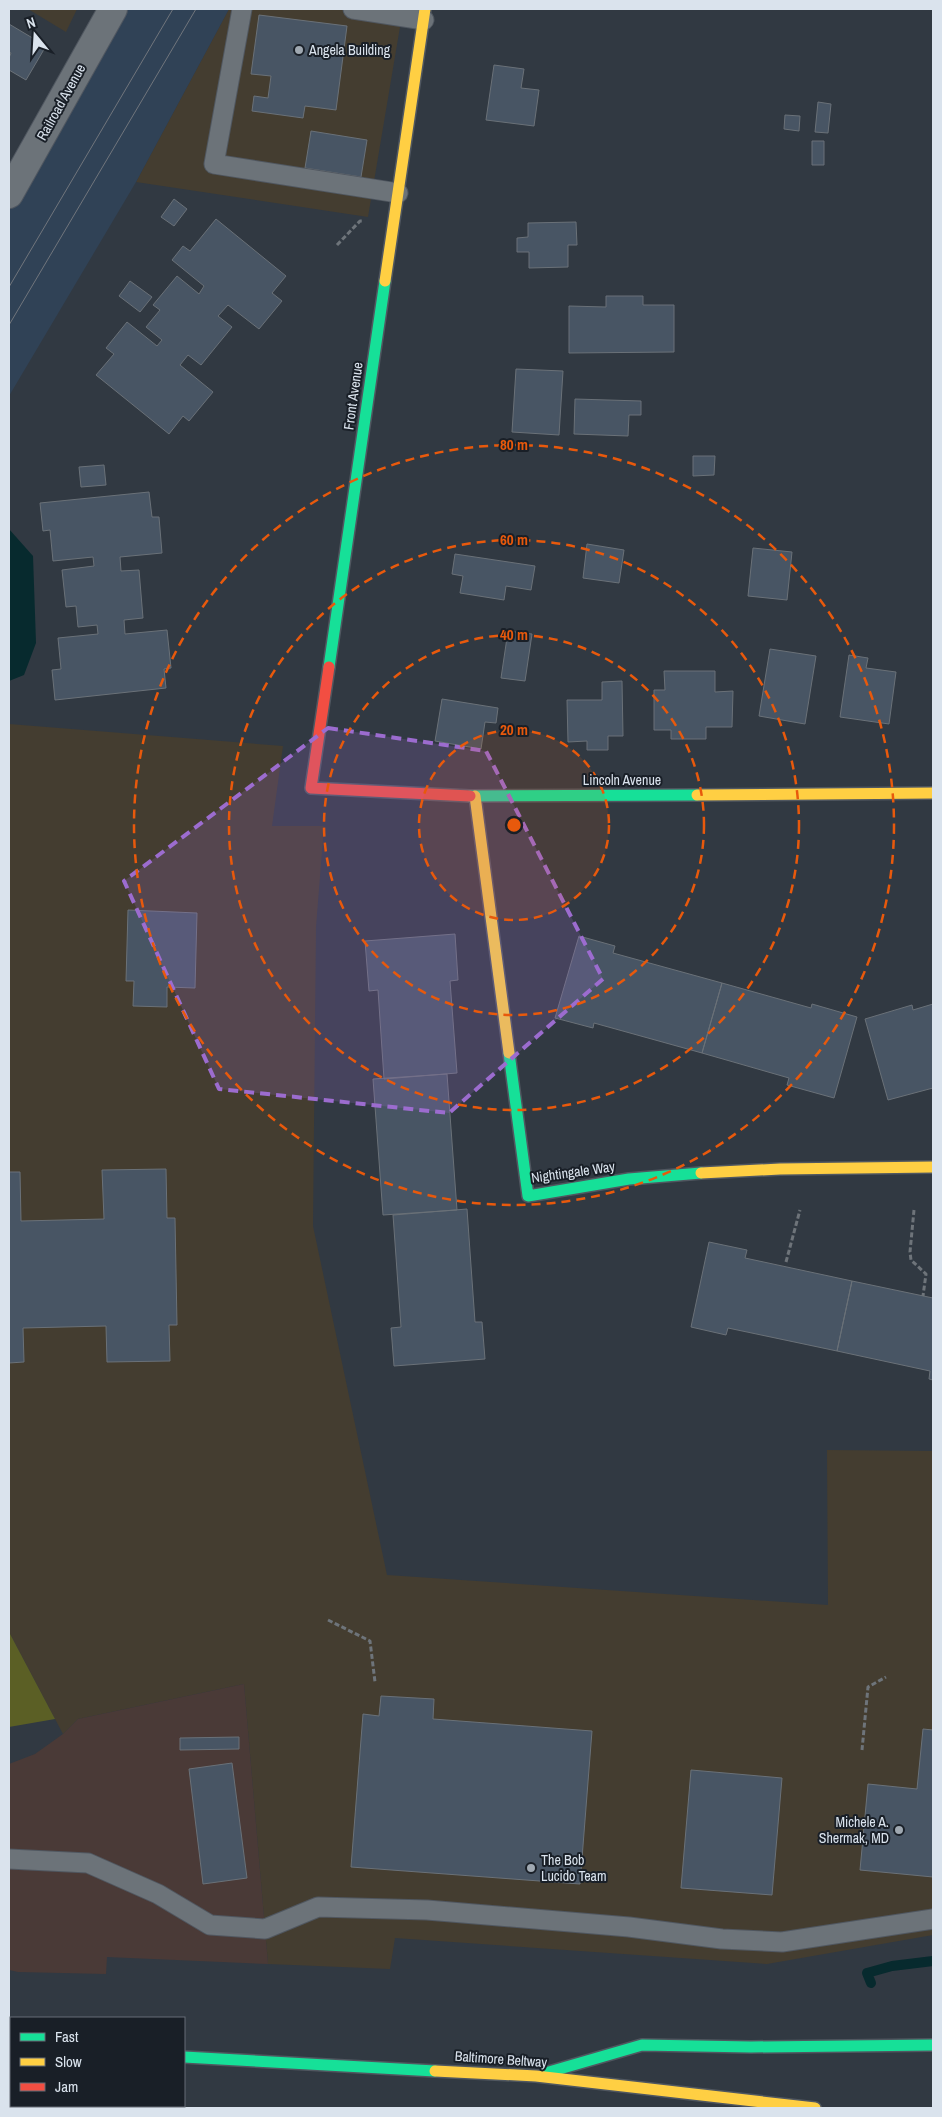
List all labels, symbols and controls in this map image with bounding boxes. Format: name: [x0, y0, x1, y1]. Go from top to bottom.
north arrow: [10, 10, 60, 60]
text: N: [24, 13, 38, 32]
place label: Angela Building: [308, 41, 391, 59]
marker: Angela Building: [293, 44, 305, 56]
street label: Railroad Avenue: [33, 61, 89, 143]
street label: Front Avenue: [339, 361, 367, 431]
text: 80 m: [500, 434, 528, 455]
text: 60 m: [500, 529, 528, 550]
text: 40 m: [500, 624, 528, 645]
text: 20 m: [500, 719, 528, 740]
street label: Lincoln Avenue: [583, 771, 661, 789]
centre of rings: [505, 816, 523, 834]
street label: Nightingale Way: [530, 1157, 616, 1187]
place label: Michele A. Shermak, MD: [819, 1813, 889, 1847]
marker: Michele A. Shermak, MD: [893, 1824, 905, 1836]
place label: The Bob Lucido Team: [541, 1851, 607, 1885]
marker: The Bob Lucido Team: [525, 1862, 537, 1874]
legend: [10, 2017, 185, 2107]
text: Fast: [55, 2026, 79, 2047]
street label: Baltimore Beltway: [454, 2047, 548, 2071]
text: Slow: [55, 2051, 82, 2072]
text: Jam: [55, 2076, 78, 2097]

